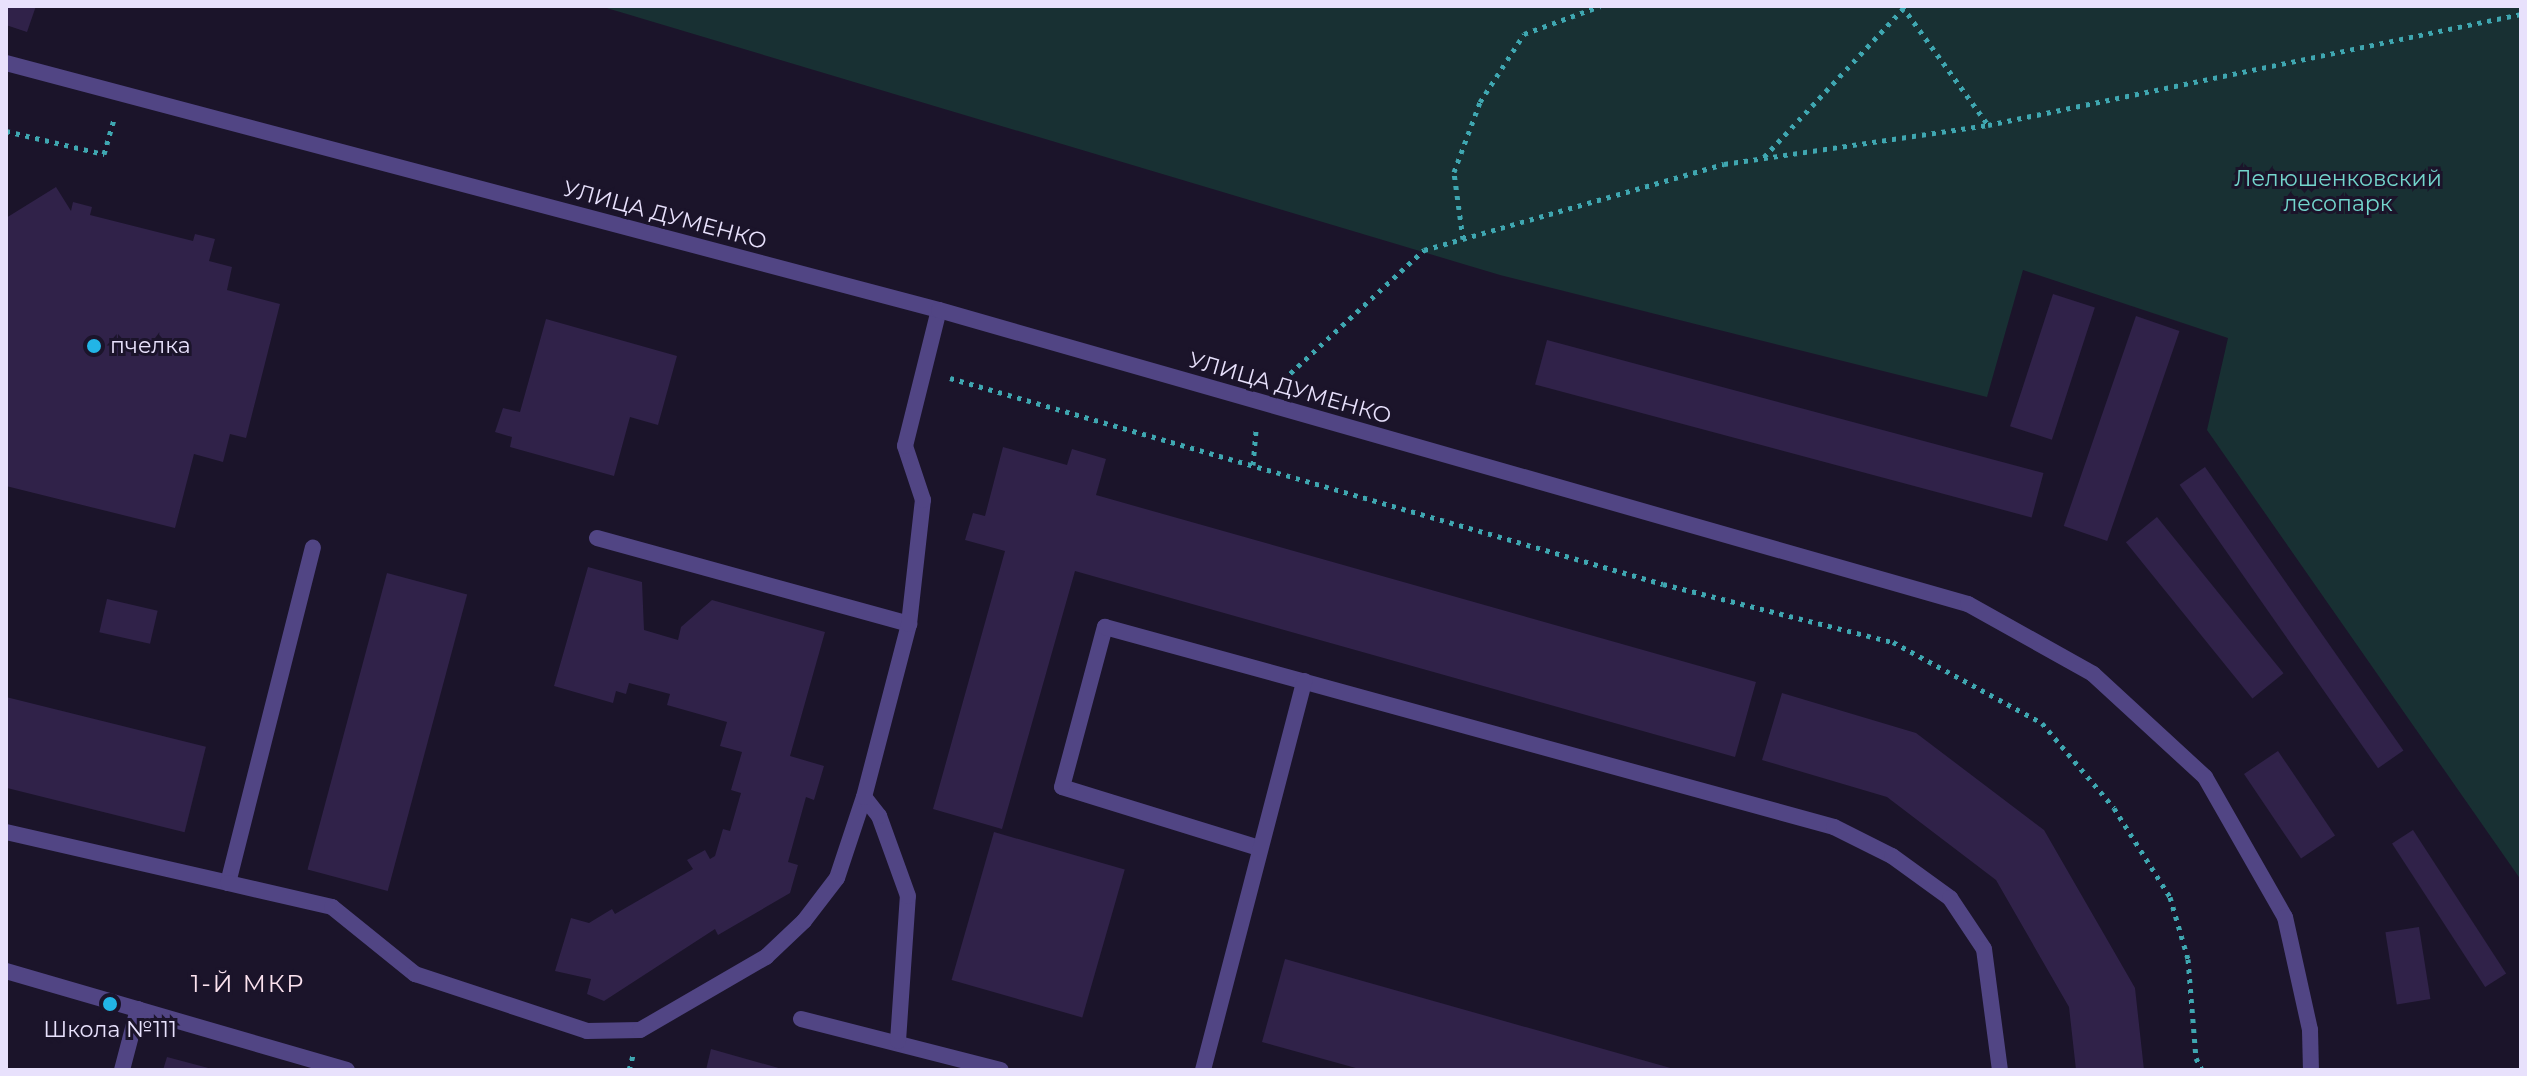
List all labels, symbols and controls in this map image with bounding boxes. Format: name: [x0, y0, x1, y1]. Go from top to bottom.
park label: Лелюшенковский лесопарк: [2234, 165, 2442, 216]
street label: УЛИЦА ДУМЕНКО: [560, 175, 770, 255]
place label: пчелка: [110, 333, 191, 359]
marker: пчелка: [85, 337, 103, 355]
street label: УЛИЦА ДУМЕНКО: [1186, 346, 1394, 430]
district label: 1-Й МКР: [191, 970, 305, 998]
marker: Школа №111: [101, 995, 119, 1013]
place label: Школа №111: [43, 1017, 177, 1043]

